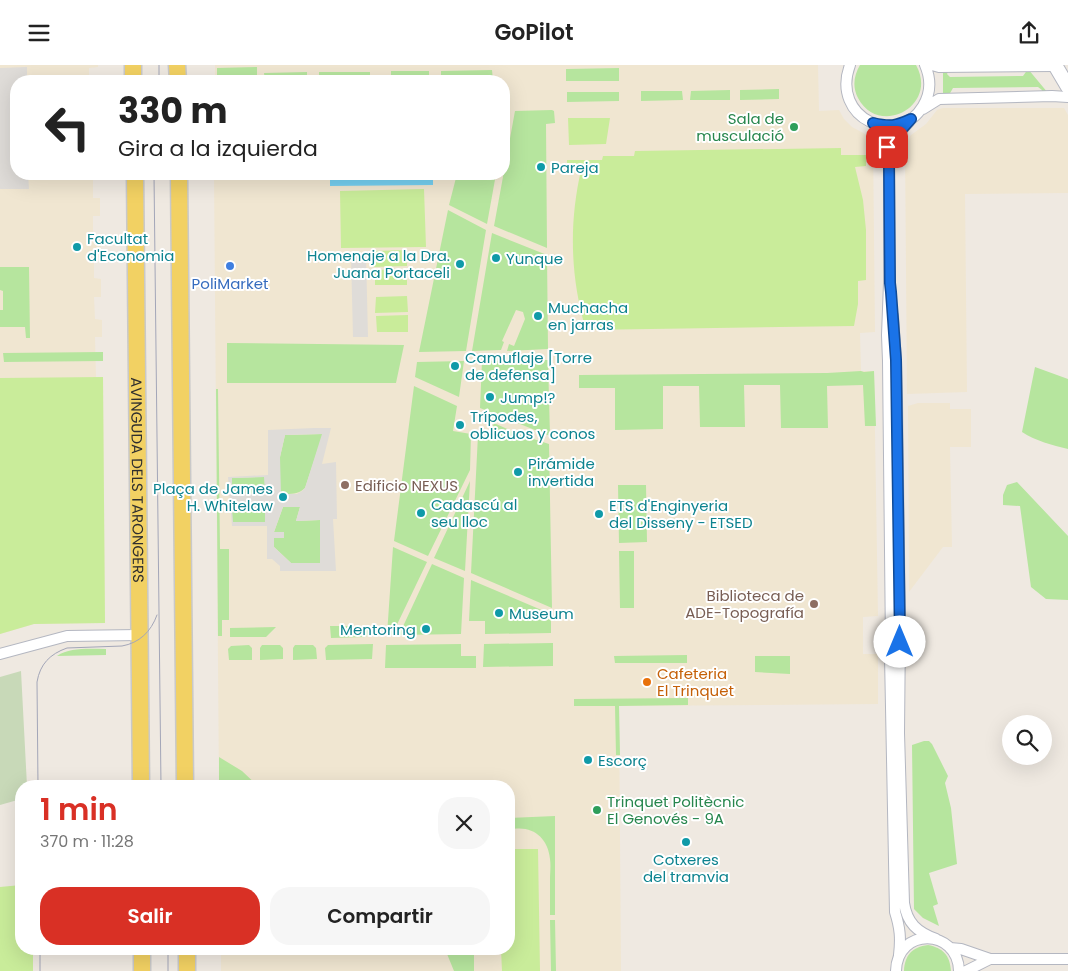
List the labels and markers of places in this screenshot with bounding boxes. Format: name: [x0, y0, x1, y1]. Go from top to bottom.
place label: Sala de musculació: [696, 108, 784, 146]
marker: Sala de musculació: [788, 121, 800, 133]
pin: [866, 126, 908, 168]
place label: Pareja: [551, 157, 599, 178]
marker: Pareja: [535, 161, 547, 173]
place label: Facultat d'Economia: [87, 228, 174, 266]
marker: Facultat d'Economia: [71, 241, 83, 253]
place label: Homenaje a la Dra. Juana Portaceli: [307, 245, 450, 283]
place label: Yunque: [506, 248, 563, 269]
marker: Yunque: [490, 252, 502, 264]
marker: Homenaje a la Dra. Juana Portaceli: [454, 258, 466, 270]
marker: PoliMarket: [224, 260, 236, 272]
place label: PoliMarket: [192, 273, 268, 294]
place label: Muchacha en jarras: [548, 297, 628, 335]
marker: Muchacha en jarras: [532, 310, 544, 322]
place label: Camuflaje [Torre de defensa]: [465, 347, 592, 385]
marker: Camuflaje [Torre de defensa]: [449, 360, 461, 372]
place label: Jump!?: [500, 387, 556, 408]
marker: Jump!?: [484, 391, 496, 403]
place label: Trípodes, oblicuos y conos: [470, 406, 596, 444]
marker: Trípodes, oblicuos y conos: [454, 419, 466, 431]
place label: Pirámide invertida: [528, 453, 595, 491]
marker: Pirámide invertida: [512, 466, 524, 478]
place label: Edificio NEXUS: [355, 475, 458, 496]
place label: Plaça de James H. Whitelaw: [153, 478, 274, 516]
marker: Edificio NEXUS: [339, 479, 351, 491]
marker: Plaça de James H. Whitelaw: [277, 491, 289, 503]
place label: Cadascú al seu lloc: [431, 494, 517, 532]
place label: ETS d'Enginyeria del Disseny - ETSED: [609, 495, 753, 533]
marker: Cadascú al seu lloc: [415, 507, 427, 519]
marker: ETS d'Enginyeria del Disseny - ETSED: [593, 508, 605, 520]
place label: Biblioteca de ADE-Topografía: [685, 585, 804, 623]
marker: Biblioteca de ADE-Topografía: [808, 598, 820, 610]
place label: Museum: [509, 603, 574, 624]
marker: Museum: [493, 607, 505, 619]
place label: Mentoring: [340, 619, 416, 640]
marker: Mentoring: [420, 623, 432, 635]
place label: Cafeteria El Trinquet: [657, 663, 734, 701]
marker: Cafeteria El Trinquet: [641, 676, 653, 688]
place label: Escorç: [598, 750, 647, 771]
marker: Escorç: [582, 754, 594, 766]
place label: Trinquet Politècnic El Genovés - 9A: [607, 791, 744, 829]
marker: Trinquet Politècnic El Genovés - 9A: [591, 804, 603, 816]
marker: Cotxeres del tramvia: [680, 836, 692, 848]
place label: Cotxeres del tramvia: [643, 849, 729, 887]

